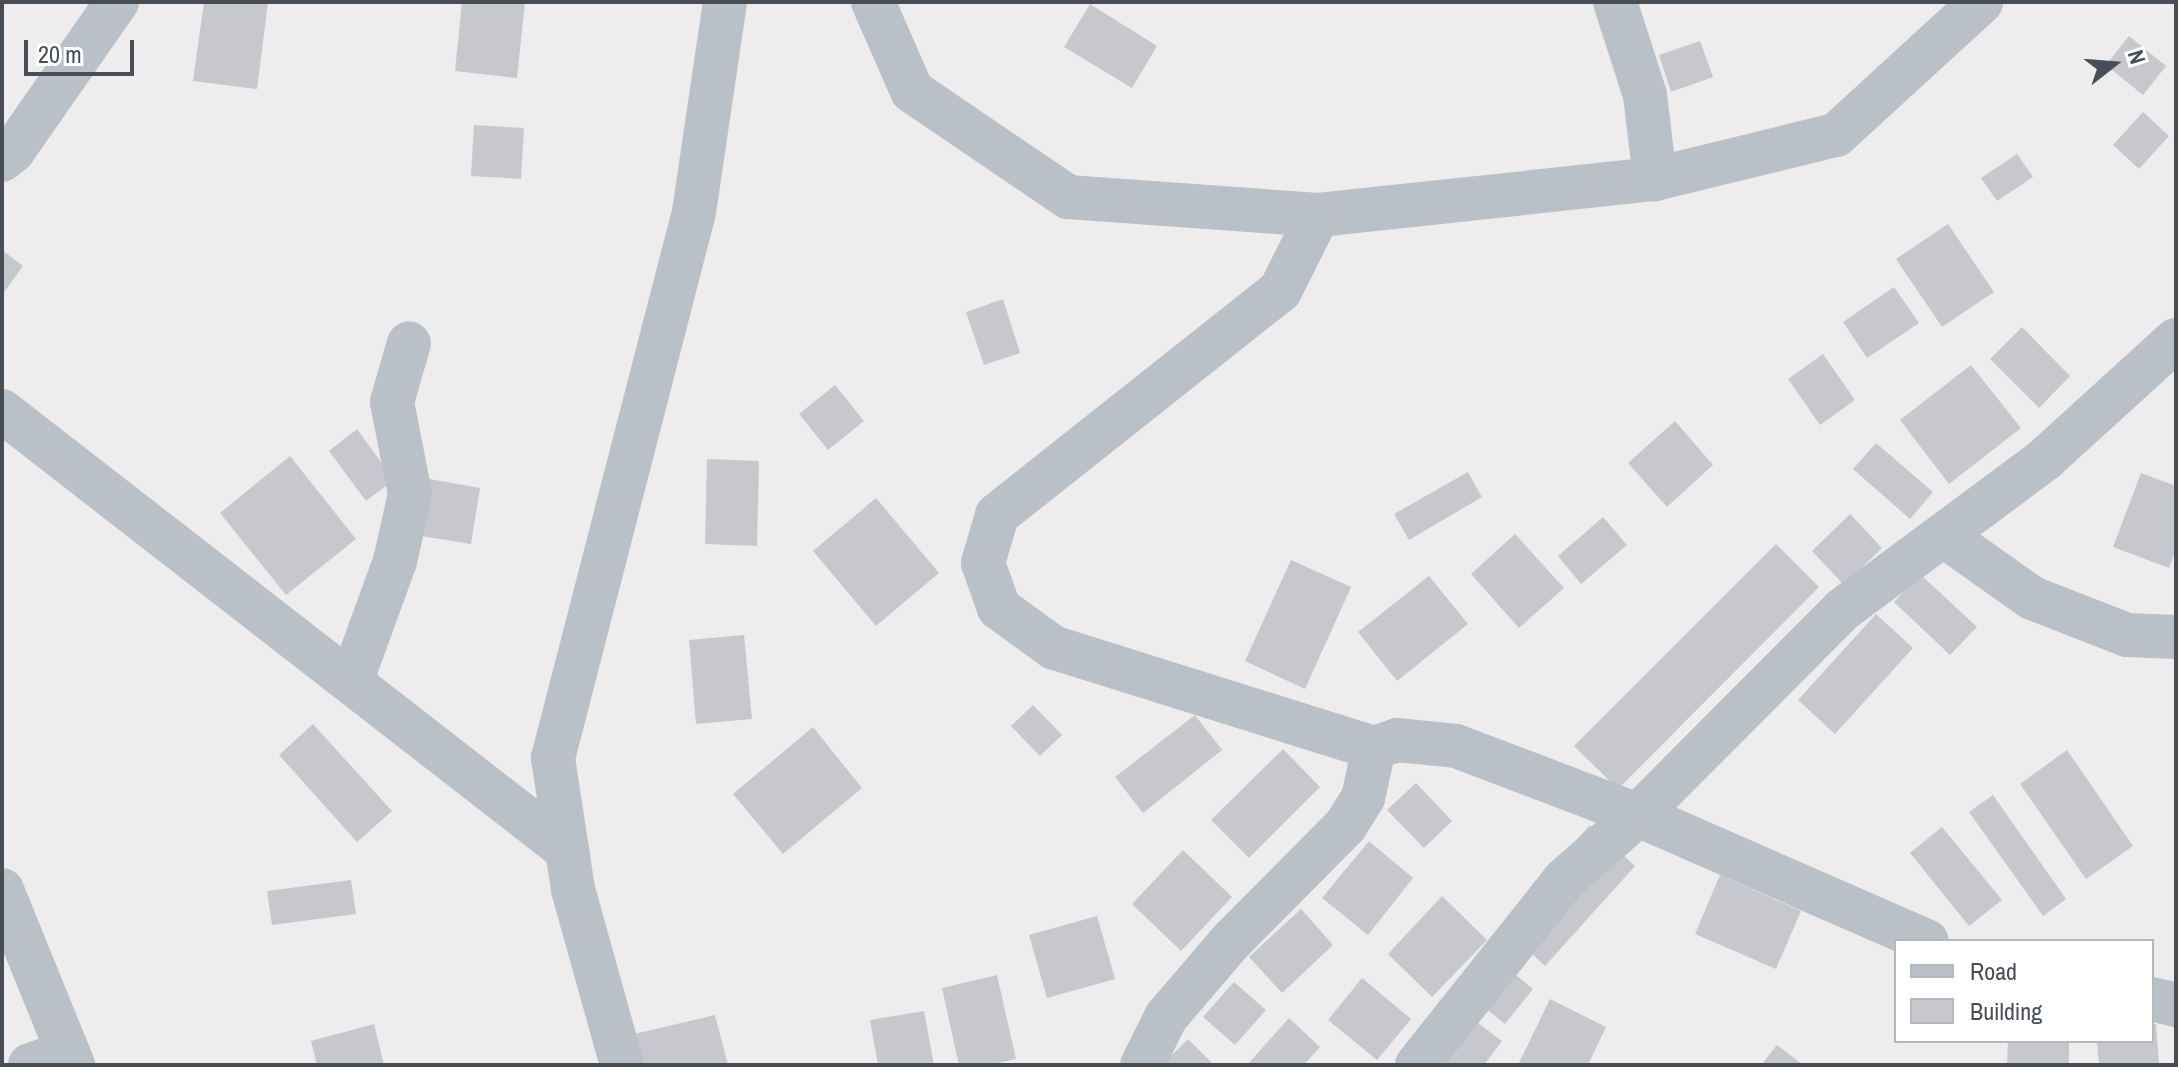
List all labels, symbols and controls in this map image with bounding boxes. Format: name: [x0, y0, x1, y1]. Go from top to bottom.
scale bar: [28, 24, 138, 74]
north arrow: [2074, 24, 2154, 104]
text: 20 m: [38, 38, 82, 70]
text: N: [2121, 46, 2153, 68]
legend: [1894, 939, 2154, 1043]
text: Road: [1970, 955, 2017, 987]
text: Building: [1970, 995, 2042, 1027]

